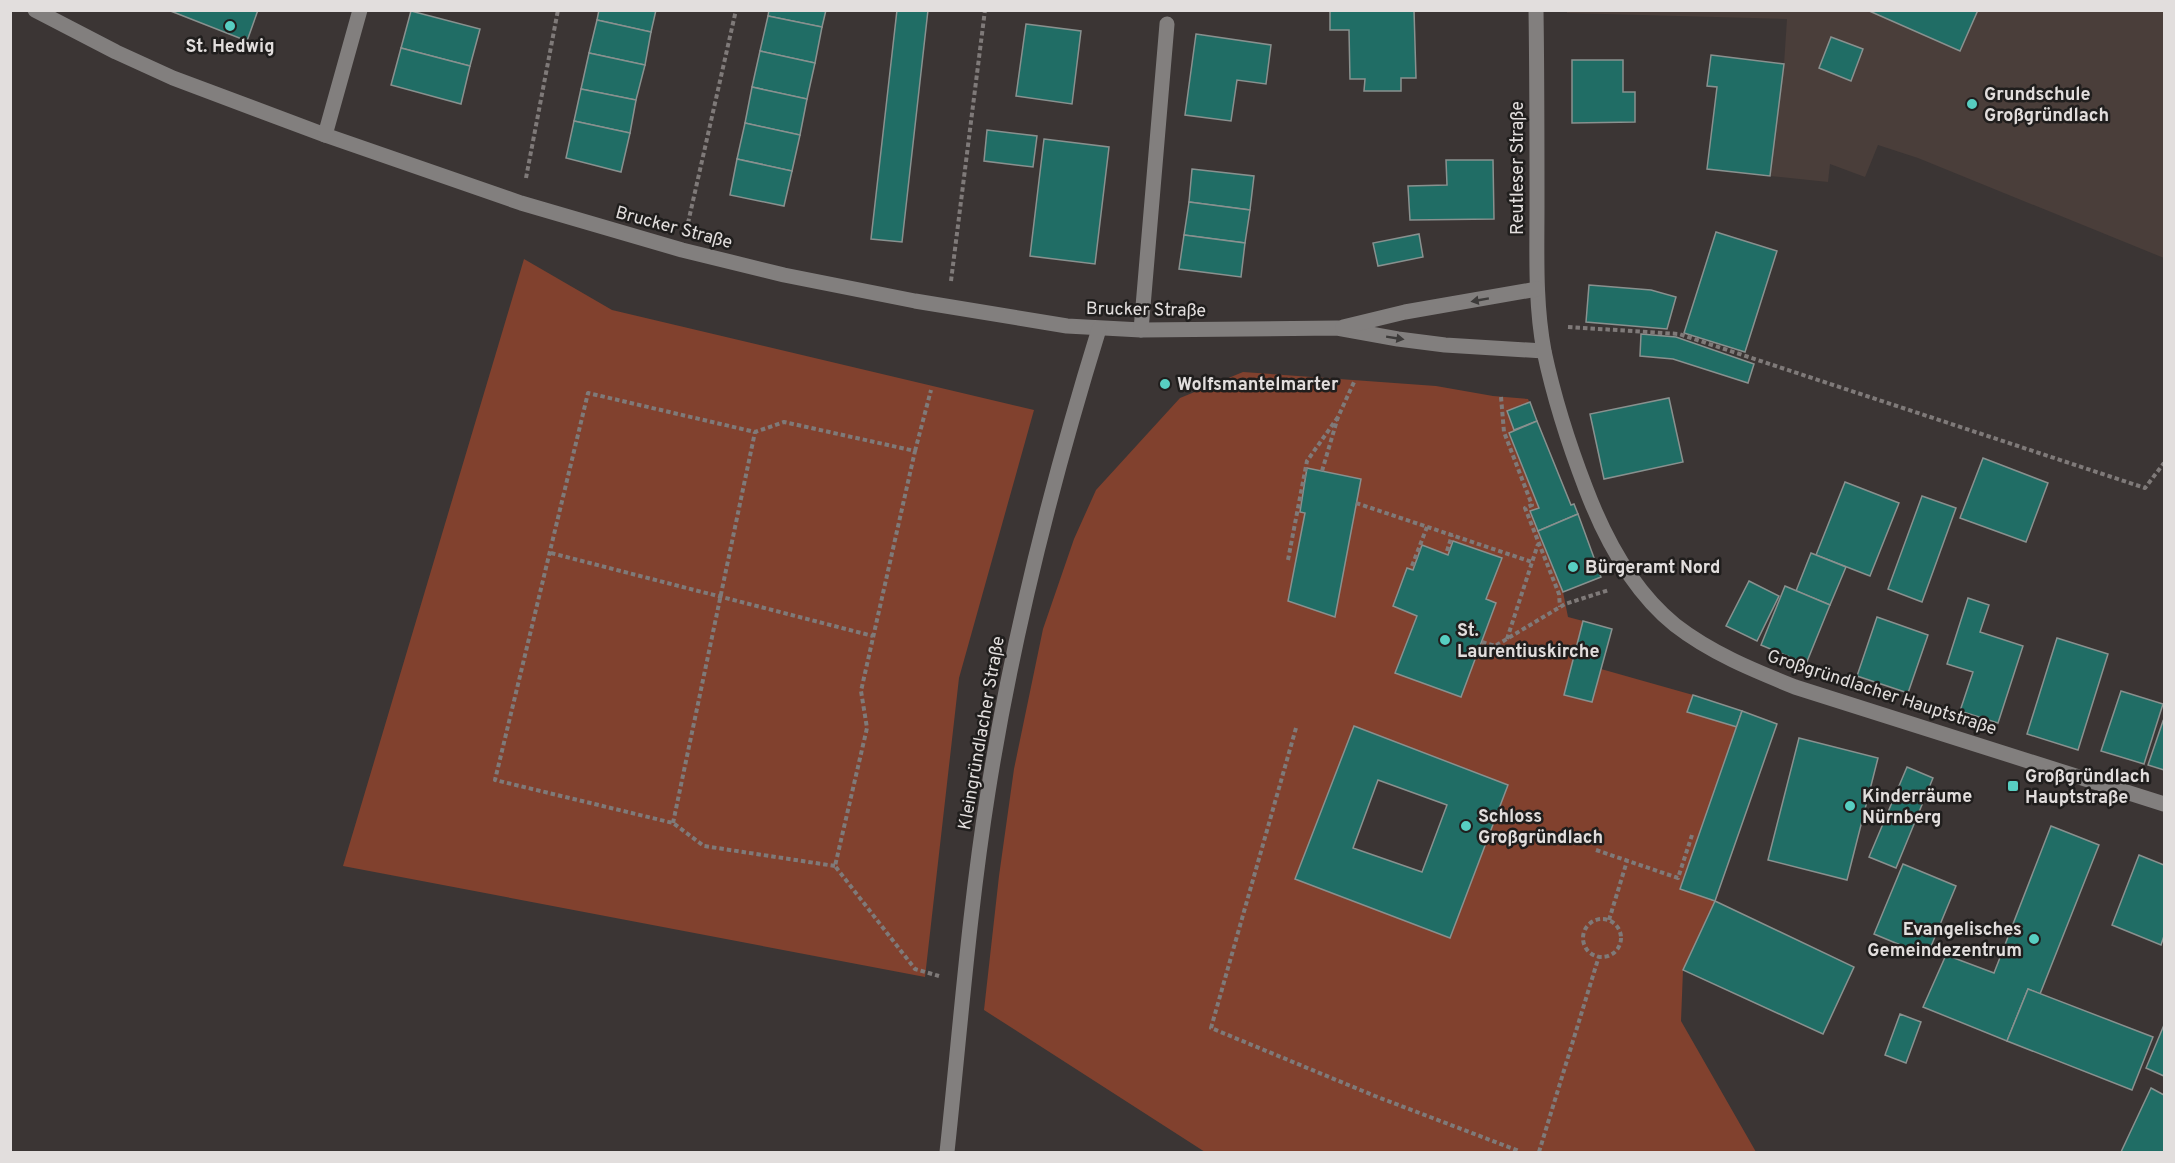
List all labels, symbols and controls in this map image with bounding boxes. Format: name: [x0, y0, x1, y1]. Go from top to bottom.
marker: St. Hedwig: [223, 19, 237, 33]
place label: St. Hedwig: [185, 36, 275, 59]
place label: Grundschule Großgründlach: [1984, 84, 2109, 128]
marker: Grundschule Großgründlach: [1965, 97, 1979, 111]
street label: Reutleser Straße: [1507, 101, 1530, 235]
street label: Brucker Straße: [613, 202, 735, 255]
one-way arrow: [1470, 296, 1489, 305]
street label: Brucker Straße: [1086, 298, 1206, 323]
one-way arrow: [1385, 334, 1404, 343]
place label: Wolfsmantelmarter: [1177, 374, 1339, 397]
marker: Wolfsmantelmarter: [1158, 377, 1172, 391]
place label: Bürgeramt Nord: [1585, 557, 1720, 580]
marker: Bürgeramt Nord: [1566, 560, 1580, 574]
place label: St. Laurentiuskirche: [1457, 620, 1599, 664]
marker: St. Laurentiuskirche: [1438, 633, 1452, 647]
street label: Kleingründlacher Straße: [954, 634, 1011, 832]
street label: Großgründlacher Hauptstraße: [1764, 645, 1999, 741]
place label: Großgründlach Hauptstraße: [2025, 766, 2150, 810]
marker: Großgründlach Hauptstraße: [2006, 779, 2020, 793]
place label: Kinderräume Nürnberg: [1862, 786, 1972, 830]
marker: Kinderräume Nürnberg: [1843, 799, 1857, 813]
place label: Schloss Großgründlach: [1478, 806, 1603, 850]
marker: Schloss Großgründlach: [1459, 819, 1473, 833]
place label: Evangelisches Gemeindezentrum: [1867, 919, 2022, 963]
marker: Evangelisches Gemeindezentrum: [2027, 932, 2041, 946]

